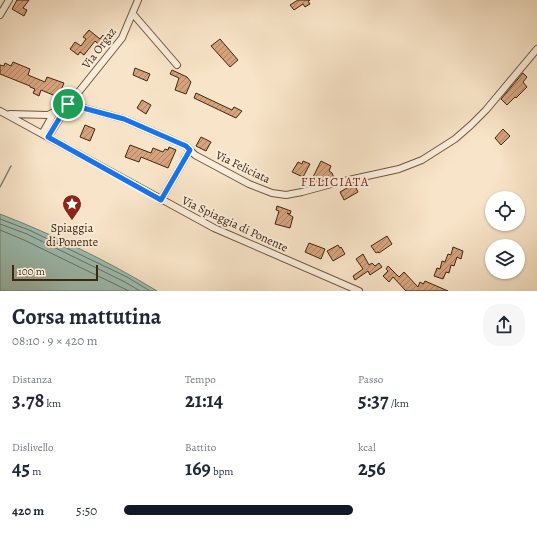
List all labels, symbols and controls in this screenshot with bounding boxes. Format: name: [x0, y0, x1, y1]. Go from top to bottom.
street label: Via Orgaz: [78, 24, 120, 73]
pin: [51, 87, 85, 121]
icon: arrive: [57, 93, 79, 115]
street label: Via Feliciata: [212, 146, 273, 187]
district label: FELICIATA: [301, 173, 369, 190]
map controls: [485, 191, 525, 279]
button: locate: [485, 191, 525, 231]
street label: Via Spiaggia di Ponente: [178, 192, 291, 256]
place icon: Spiaggia di Ponente: [61, 193, 83, 221]
place label: Spiaggia di Ponente: [46, 220, 98, 250]
button: layers: [485, 239, 525, 279]
scale bar: [12, 263, 98, 282]
text: 100 m: [18, 264, 45, 279]
text: Corsa mattutina: [12, 302, 161, 332]
button: share: [483, 304, 525, 346]
text: 08:10 · 9 × 420 m: [12, 332, 97, 349]
text: Distanza: [12, 372, 52, 387]
text: Tempo: [185, 372, 216, 387]
text: Passo: [358, 372, 383, 387]
text: 3.78: [12, 387, 44, 414]
text: 21:14: [185, 387, 223, 414]
text: 5:37: [358, 387, 388, 414]
text: km: [44, 396, 61, 411]
text: /km: [388, 396, 409, 411]
text: Dislivello: [12, 440, 54, 455]
text: Battito: [185, 440, 216, 455]
text: kcal: [358, 440, 376, 455]
text: 45: [12, 455, 30, 482]
text: 169: [185, 455, 211, 482]
text: 256: [358, 455, 386, 482]
text: m: [30, 464, 41, 479]
text: bpm: [211, 464, 234, 479]
text: 420 m: [12, 502, 44, 519]
text: 5:50: [76, 502, 97, 519]

